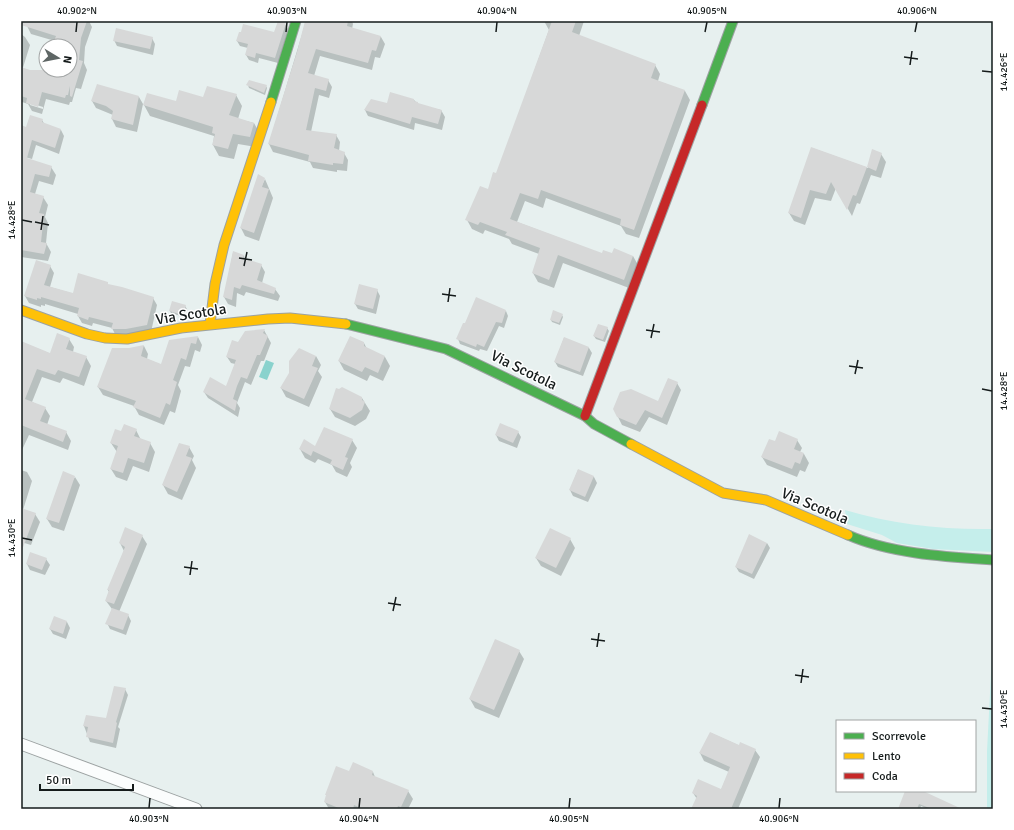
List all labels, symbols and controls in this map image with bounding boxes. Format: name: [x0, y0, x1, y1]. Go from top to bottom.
text: 40.902°N: [57, 5, 97, 17]
text: 40.903°N: [267, 5, 307, 17]
text: 40.904°N: [477, 5, 517, 17]
text: 40.905°N: [687, 5, 727, 17]
text: 40.906°N: [897, 5, 937, 17]
north arrow: [38, 38, 78, 78]
text: 14.426°E: [998, 52, 1010, 92]
text: N: [60, 55, 74, 65]
text: 14.428°E: [6, 200, 18, 240]
street label: Via Scotola: [154, 300, 228, 328]
street label: Via Scotola: [488, 346, 560, 394]
text: 14.428°E: [998, 371, 1010, 411]
street label: Via Scotola: [779, 484, 851, 528]
text: 14.430°E: [6, 518, 18, 558]
text: 14.430°E: [998, 689, 1010, 729]
legend: [836, 720, 976, 792]
text: Scorrevole: [872, 729, 926, 744]
text: Lento: [872, 749, 901, 764]
scale bar: [40, 766, 133, 792]
text: Coda: [872, 769, 898, 784]
text: 50 m: [46, 773, 71, 788]
text: 40.903°N: [129, 813, 169, 825]
text: 40.904°N: [339, 813, 379, 825]
text: 40.905°N: [549, 813, 589, 825]
text: 40.906°N: [759, 813, 799, 825]

